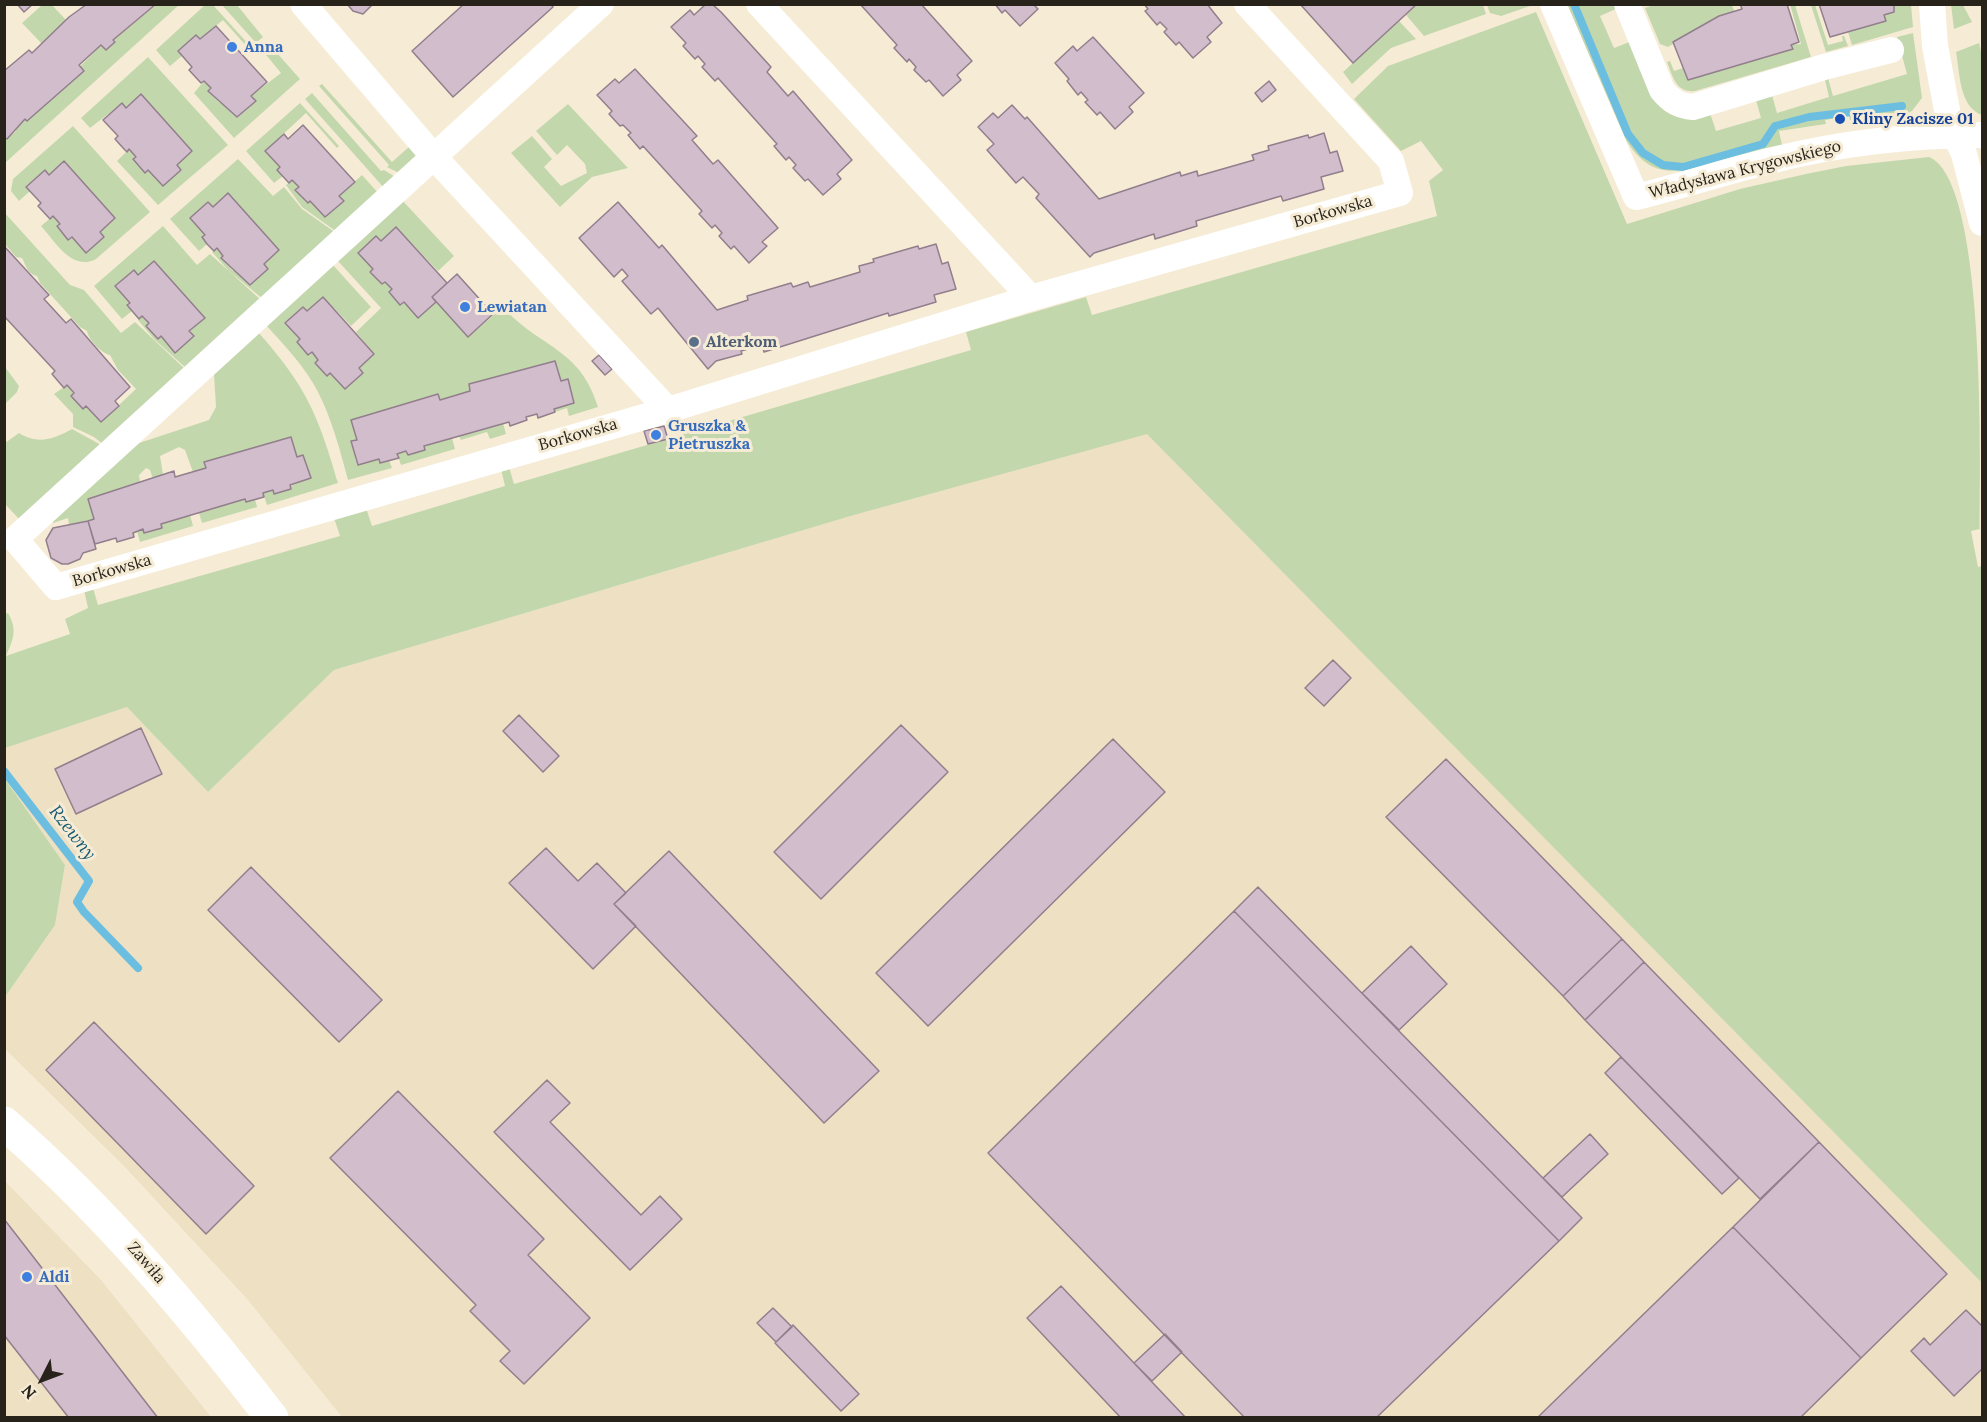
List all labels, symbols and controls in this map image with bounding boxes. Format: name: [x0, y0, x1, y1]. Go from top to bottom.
place label: Anna: [244, 37, 283, 57]
marker: Anna: [225, 40, 239, 54]
place label: Kliny Zacisze 01: [1852, 109, 1974, 129]
marker: Kliny Zacisze 01: [1833, 112, 1847, 126]
street label: Władysława Krygowskiego: [1647, 137, 1843, 203]
street label: Borkowska: [1291, 192, 1375, 232]
place label: Lewiatan: [477, 297, 547, 317]
marker: Lewiatan: [458, 300, 472, 314]
place label: Alterkom: [706, 332, 777, 352]
marker: Alterkom: [687, 335, 701, 349]
street label: Borkowska: [536, 415, 620, 455]
place label: Gruszka & Pietruszka: [668, 416, 750, 454]
marker: Gruszka & Pietruszka: [649, 428, 663, 442]
street label: Borkowska: [70, 551, 154, 591]
water label: Rzewny: [44, 801, 100, 865]
street label: Zawiła: [123, 1239, 169, 1287]
place label: Aldi: [39, 1267, 69, 1287]
marker: Aldi: [20, 1270, 34, 1284]
north arrow: [12, 1350, 72, 1410]
text: N: [17, 1381, 40, 1403]

